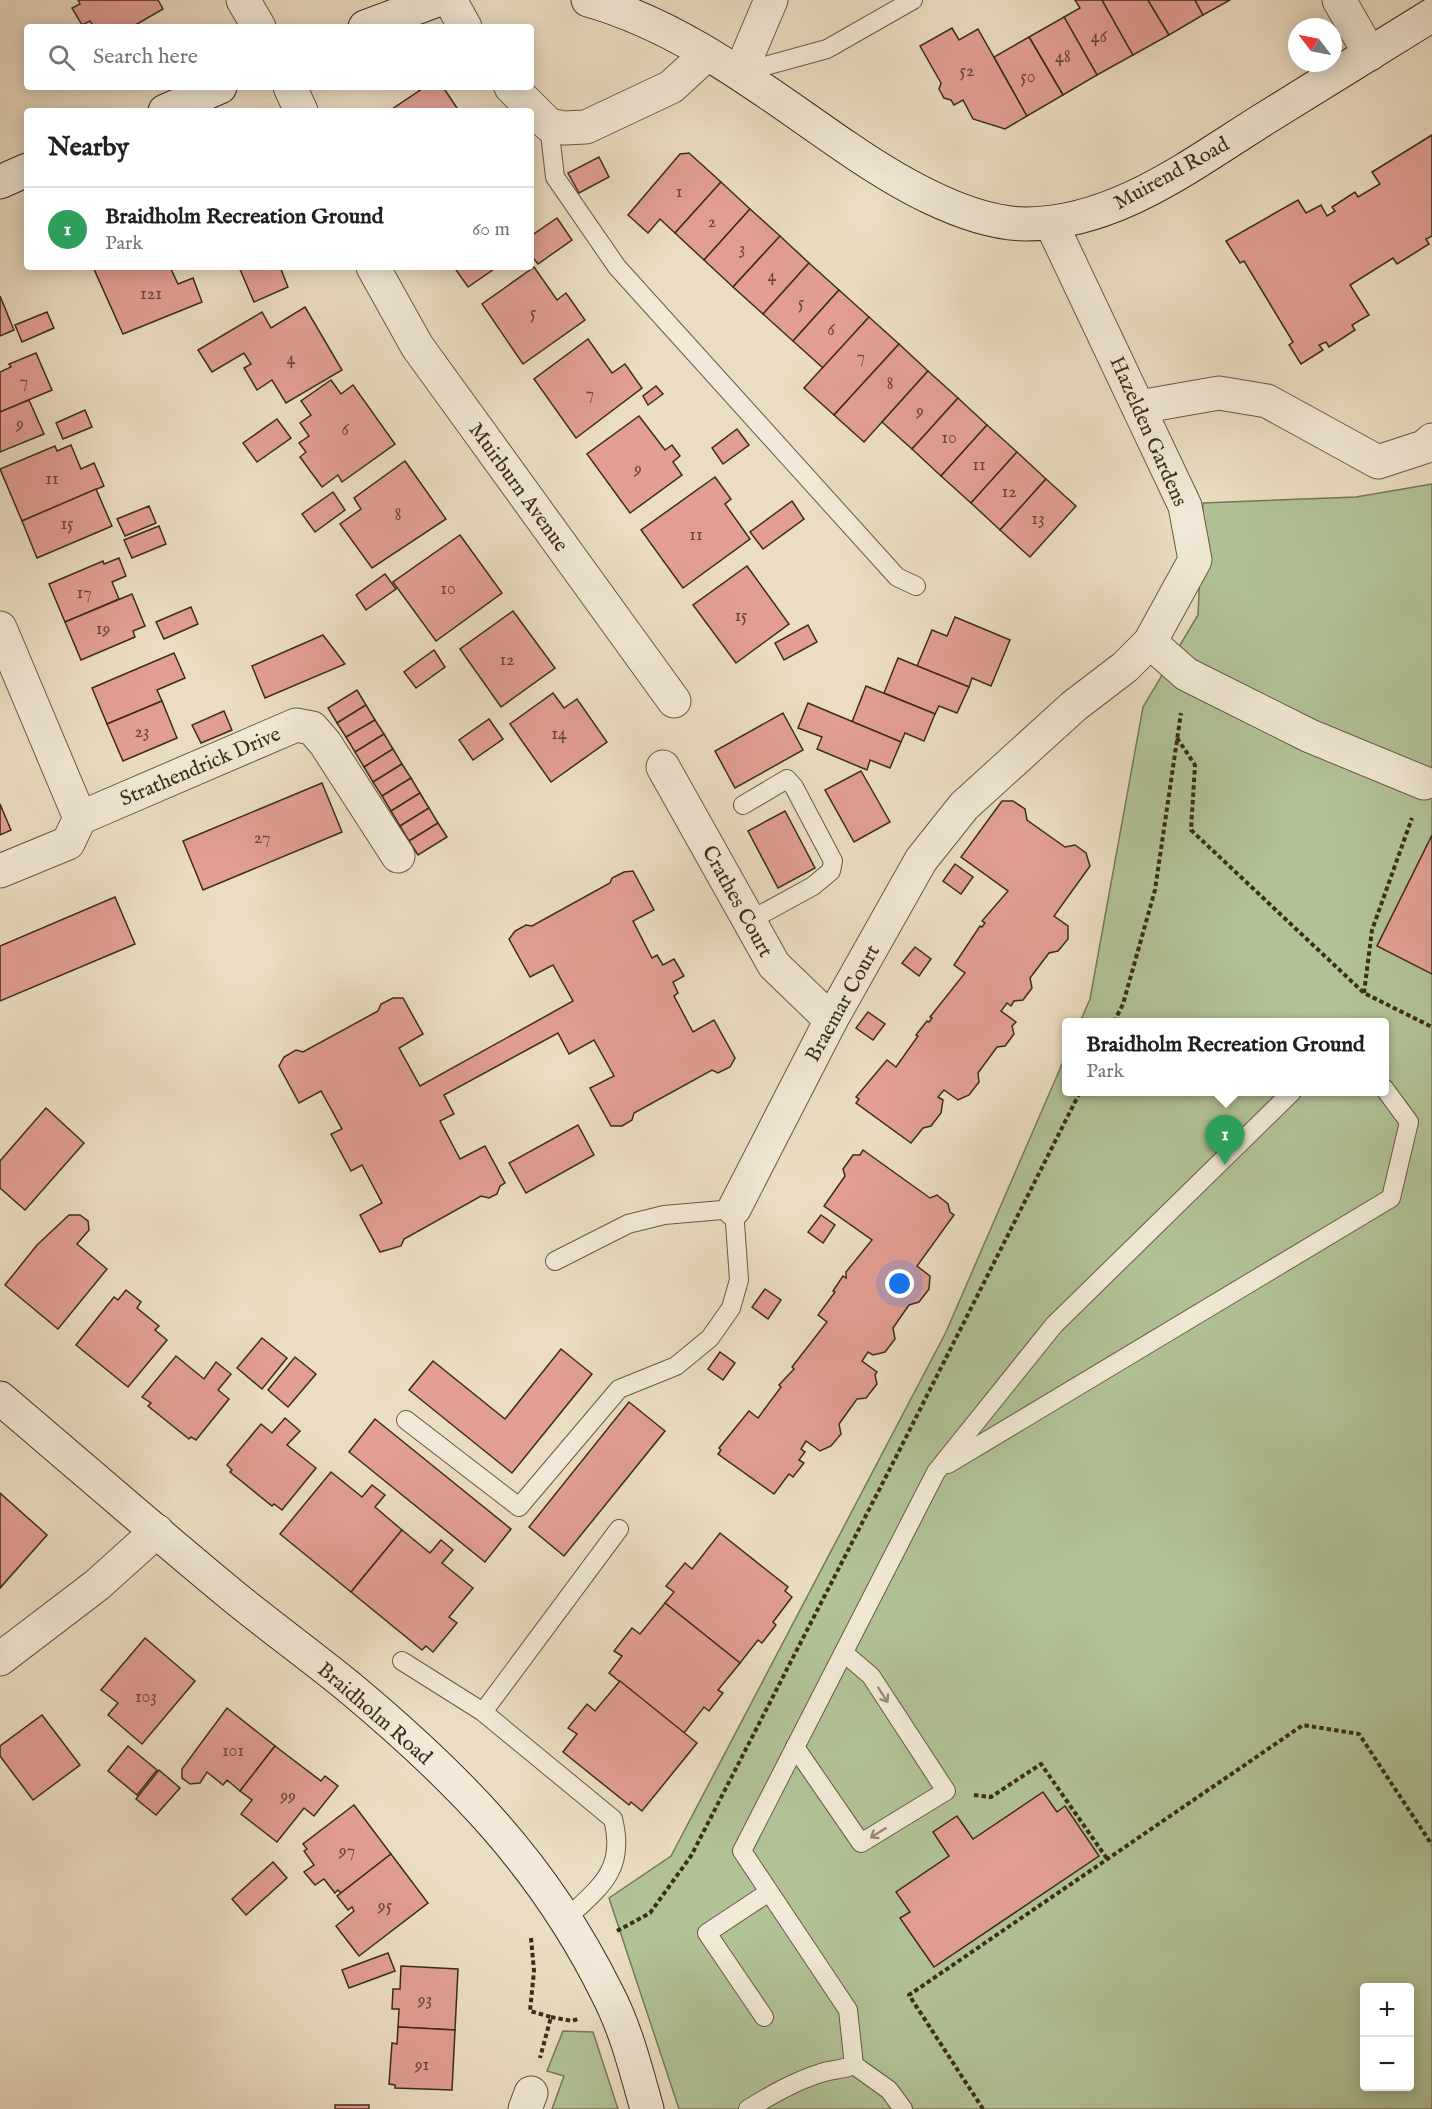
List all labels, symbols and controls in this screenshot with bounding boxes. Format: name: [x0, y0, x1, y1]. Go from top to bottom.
north arrow: [1288, 18, 1342, 72]
search box: [24, 24, 534, 90]
house number: 46: [1091, 26, 1108, 49]
icon: search: [45, 41, 78, 74]
text: Search here: [93, 43, 198, 71]
house number: 48: [1055, 46, 1071, 69]
house number: 52: [960, 60, 974, 83]
house number: 50: [1020, 66, 1036, 89]
text: Nearby: [48, 131, 129, 164]
street label: Muirend Road: [1109, 131, 1235, 217]
house number: 1: [676, 181, 682, 204]
text: Braidholm Recreation Ground: [105, 203, 384, 231]
house number: 2: [708, 211, 716, 234]
text: 1: [64, 217, 71, 242]
text: 60 m: [472, 217, 510, 242]
text: Park: [105, 231, 143, 256]
house number: 3: [739, 238, 745, 261]
house number: 4: [768, 265, 777, 288]
house number: 121: [140, 283, 162, 306]
house number: 5: [798, 292, 805, 315]
house number: 5: [530, 302, 537, 325]
house number: 6: [827, 319, 835, 342]
house number: 7: [857, 346, 865, 369]
house number: 4: [287, 348, 296, 371]
street label: Hazelden Gardens: [1102, 352, 1193, 511]
house number: 7: [20, 371, 28, 394]
house number: 8: [886, 373, 894, 396]
house number: 7: [586, 383, 594, 406]
house number: 9: [915, 400, 924, 423]
house number: 9: [15, 413, 24, 436]
street label: Muirburn Avenue: [462, 418, 574, 558]
house number: 6: [341, 419, 349, 442]
house number: 10: [941, 427, 957, 450]
house number: 11: [972, 454, 986, 477]
house number: 9: [633, 458, 642, 481]
house number: 11: [45, 468, 59, 491]
house number: 12: [1001, 481, 1017, 504]
house number: 8: [394, 504, 402, 527]
house number: 13: [1031, 508, 1045, 531]
house number: 15: [60, 513, 74, 536]
house number: 11: [689, 524, 703, 547]
house number: 10: [440, 578, 456, 601]
house number: 17: [76, 582, 92, 605]
house number: 15: [734, 605, 748, 628]
house number: 19: [96, 618, 110, 641]
house number: 12: [499, 649, 515, 672]
street label: Strathendrick Drive: [116, 721, 285, 813]
house number: 23: [134, 721, 150, 744]
house number: 14: [551, 723, 567, 746]
house number: 27: [254, 827, 270, 850]
street label: Crathes Court: [695, 841, 778, 962]
street label: Braemar Court: [800, 940, 887, 1067]
popup: [1062, 1018, 1389, 1096]
text: Braidholm Recreation Ground: [1086, 1031, 1365, 1059]
text: Park: [1086, 1059, 1124, 1084]
pin: 1: [1206, 1116, 1244, 1165]
your location: [885, 1269, 914, 1298]
street label: Braidholm Road: [311, 1657, 438, 1772]
house number: 103: [135, 1686, 157, 1709]
one-way arrow: [878, 1686, 890, 1703]
house number: 101: [222, 1740, 244, 1763]
house number: 99: [279, 1785, 296, 1808]
one-way arrow: [870, 1827, 887, 1839]
house number: 97: [338, 1840, 355, 1863]
house number: 95: [377, 1895, 393, 1918]
map controls: [1360, 1983, 1414, 2091]
button: +: [1360, 1983, 1414, 2037]
house number: 93: [417, 1989, 432, 2012]
button: −: [1360, 2037, 1414, 2091]
house number: 91: [414, 2054, 429, 2077]

